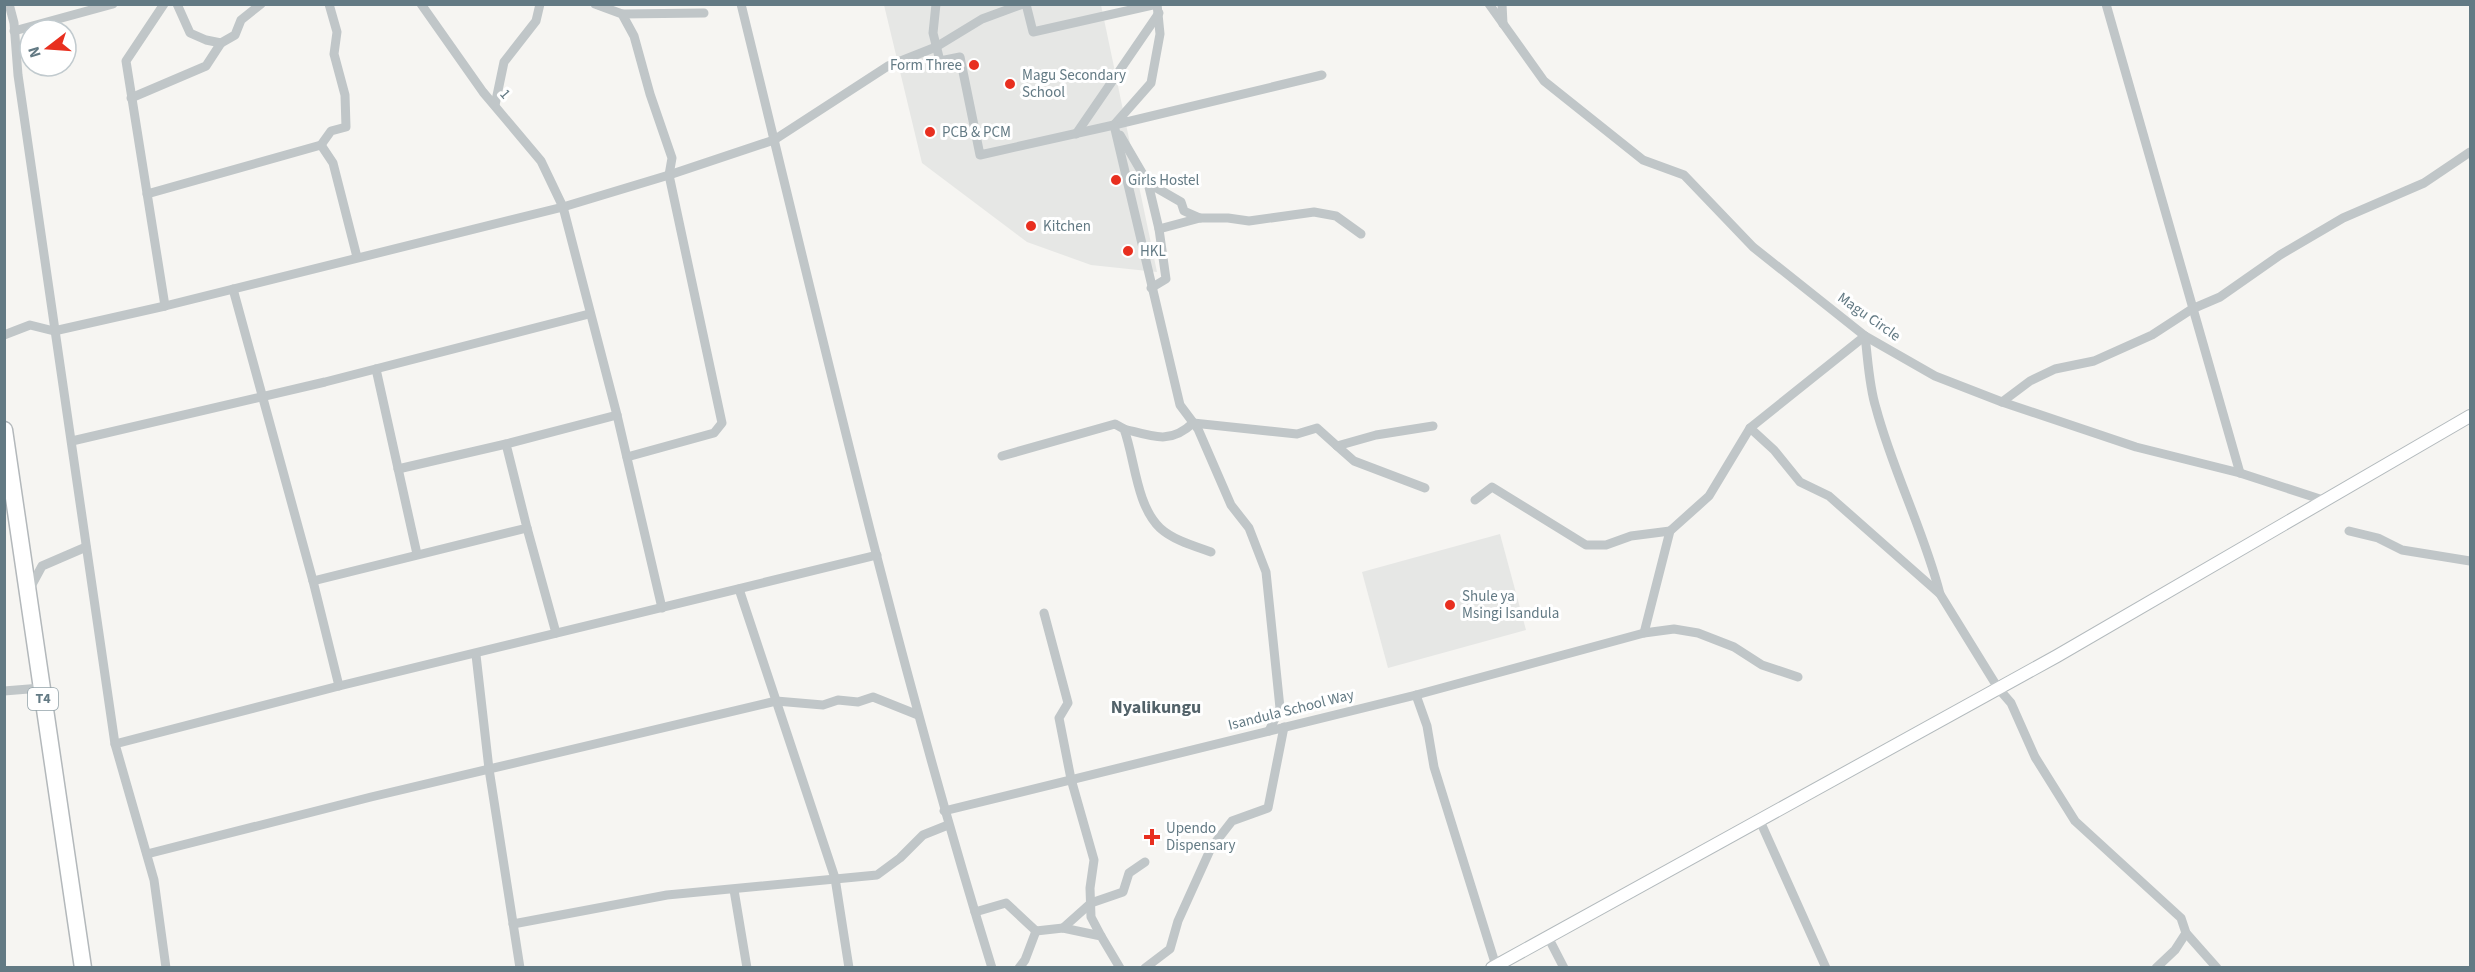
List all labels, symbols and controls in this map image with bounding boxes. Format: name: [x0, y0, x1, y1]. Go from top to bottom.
north arrow: [18, 18, 78, 78]
text: N: [23, 44, 47, 60]
place label: Form Three: [890, 55, 962, 76]
marker: Form Three: [967, 58, 981, 72]
place label: Magu Secondary School: [1022, 65, 1126, 103]
marker: Magu Secondary School: [1003, 77, 1017, 91]
street label: 1: [495, 84, 515, 104]
place label: PCB & PCM: [942, 122, 1011, 143]
marker: PCB & PCM: [923, 125, 937, 139]
place label: Girls Hostel: [1128, 170, 1199, 191]
marker: Girls Hostel: [1109, 173, 1123, 187]
place label: Kitchen: [1043, 216, 1091, 237]
marker: Kitchen: [1024, 219, 1038, 233]
place label: HKL: [1140, 241, 1166, 262]
marker: HKL: [1121, 244, 1135, 258]
street label: Magu Circle: [1833, 288, 1905, 346]
place label: Shule ya Msingi Isandula: [1462, 586, 1559, 624]
marker: Shule ya Msingi Isandula: [1443, 598, 1457, 612]
street label: Isandula School Way: [1226, 684, 1356, 736]
road number: T4: [28, 688, 58, 710]
district label: Nyalikungu: [1111, 695, 1201, 720]
place label: Upendo Dispensary: [1166, 818, 1236, 856]
marker: Upendo Dispensary: [1143, 828, 1161, 846]

